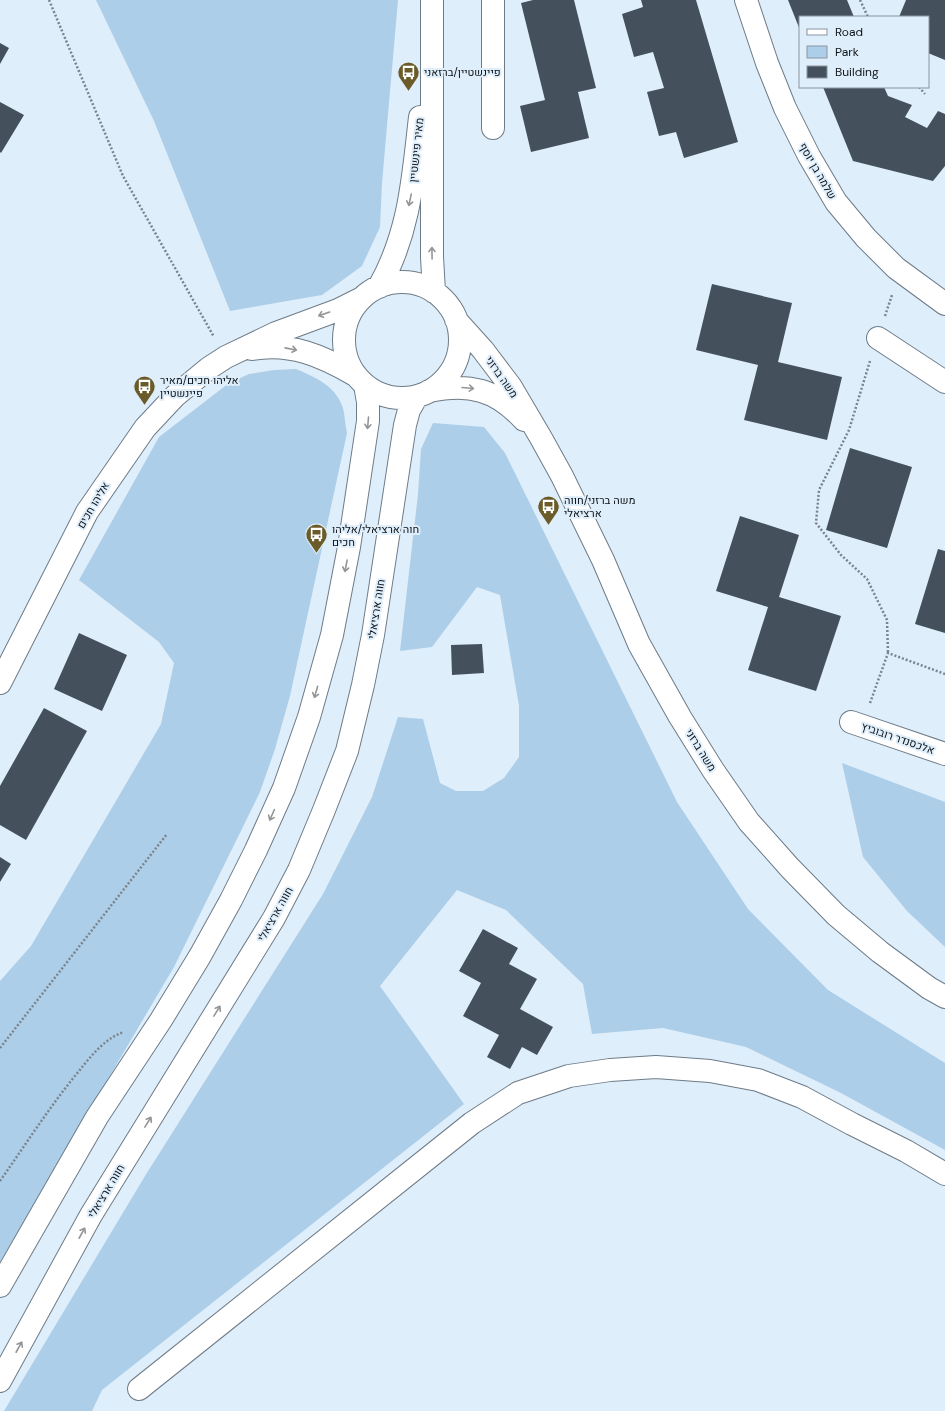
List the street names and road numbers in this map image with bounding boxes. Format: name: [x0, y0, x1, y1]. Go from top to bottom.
street label: מאיר פינשטיין: [406, 117, 426, 183]
street label: שלמה בן יוסף: [796, 140, 840, 202]
street label: משה ברזני: [483, 354, 521, 400]
street label: אליהו חכים: [74, 479, 112, 531]
street label: חווה ארציאלי: [364, 578, 388, 640]
street label: אלכסנדר רובוביץ: [860, 719, 936, 757]
street label: משה ברזני: [682, 726, 720, 774]
street label: חווה ארציאלי: [254, 884, 296, 944]
street label: חווה ארציאלי: [84, 1162, 128, 1220]

